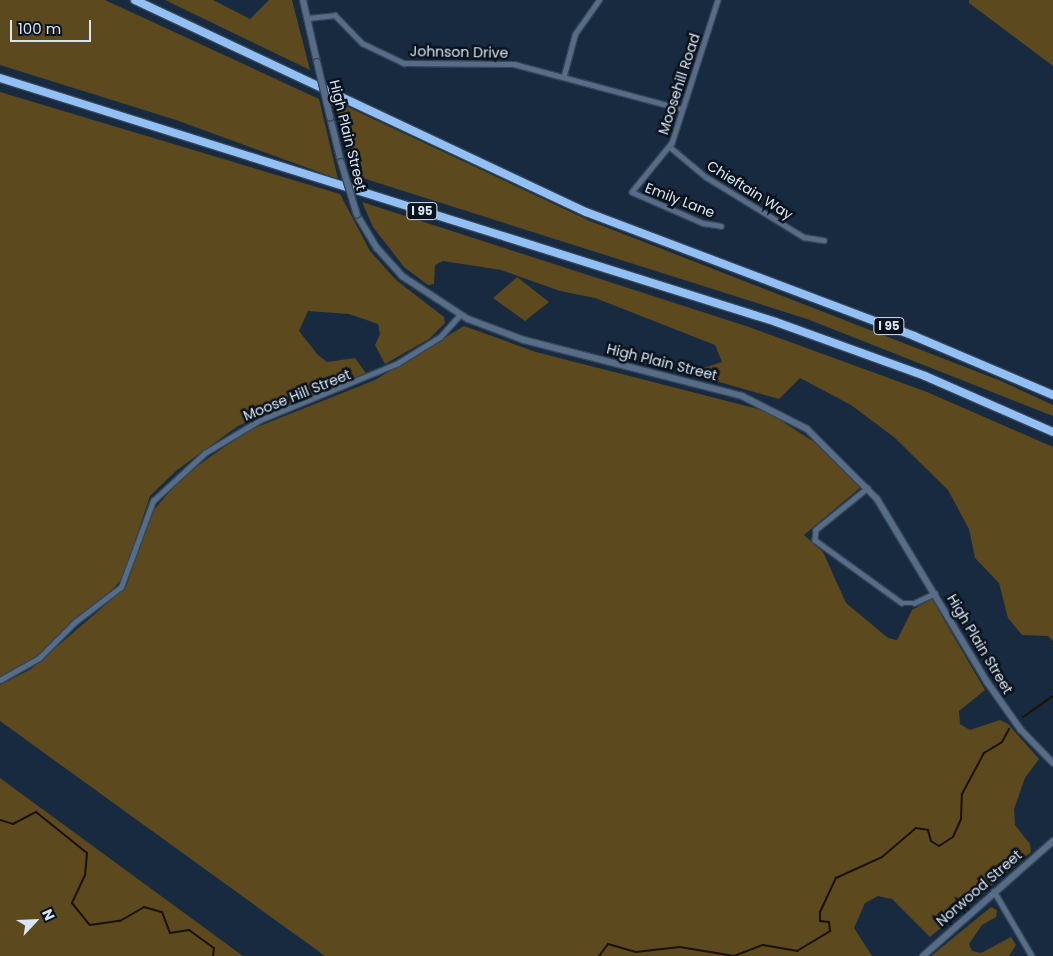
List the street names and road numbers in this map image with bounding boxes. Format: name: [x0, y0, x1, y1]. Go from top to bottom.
street label: Moosehill Road: [655, 31, 703, 137]
street label: Johnson Drive: [410, 43, 508, 61]
street label: High Plain Street: [326, 78, 370, 192]
street label: Chieftain Way: [704, 157, 796, 223]
street label: Emily Lane: [643, 179, 717, 221]
road number: I 95: [406, 202, 438, 220]
road number: I 95: [873, 316, 905, 336]
street label: High Plain Street: [605, 340, 719, 384]
street label: Moose Hill Street: [241, 366, 353, 424]
street label: High Plain Street: [944, 591, 1016, 697]
street label: Norwood Street: [933, 846, 1025, 930]

